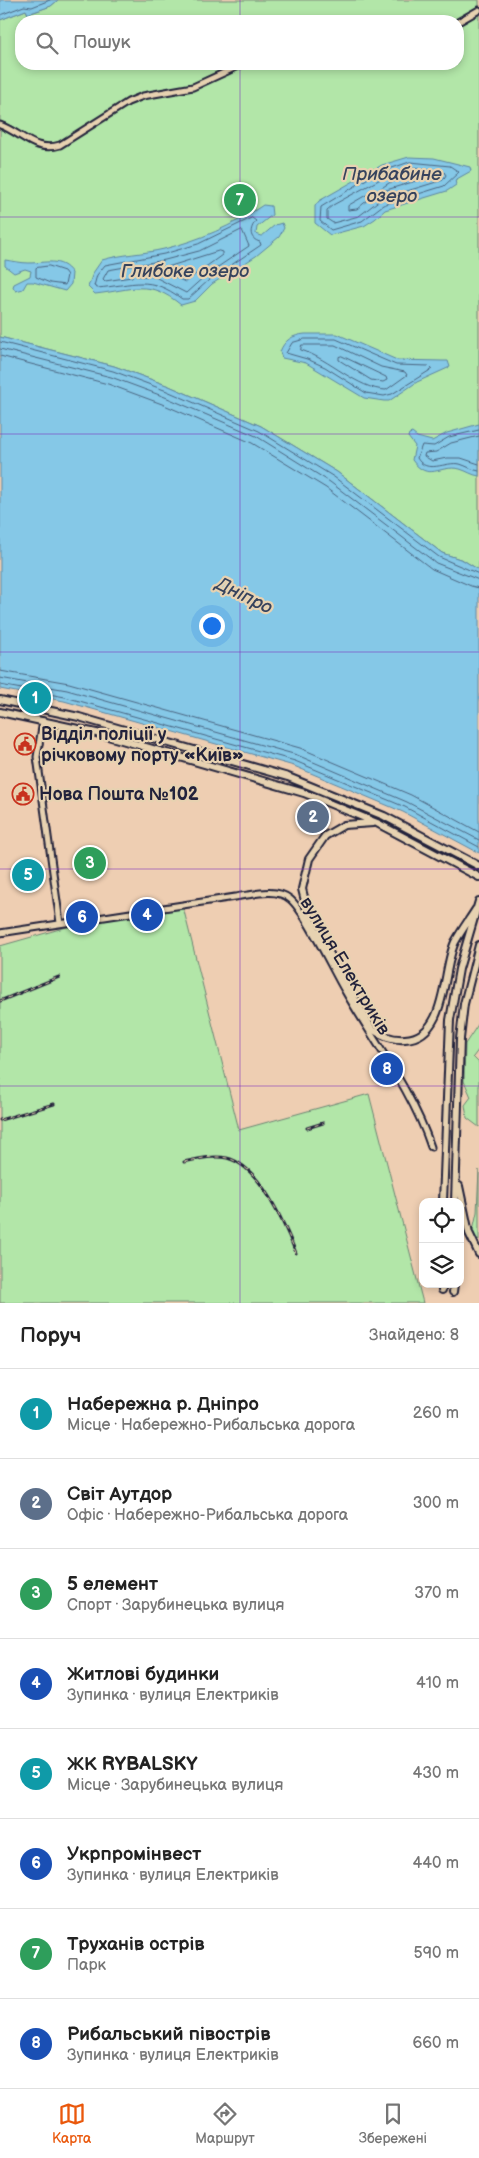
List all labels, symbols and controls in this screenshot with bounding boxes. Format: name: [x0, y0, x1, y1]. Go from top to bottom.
search box: [15, 15, 464, 70]
icon: search: [33, 29, 61, 57]
text: Пошук: [73, 31, 131, 54]
water label: Прибабине озеро: [342, 163, 442, 208]
pin: 7: [224, 181, 256, 219]
water label: Глибоке озеро: [121, 260, 249, 283]
water label: Дніпро: [211, 572, 276, 620]
your location: [199, 613, 225, 639]
pin: 1: [19, 679, 51, 717]
place label: Відділ поліції у річковому порту «Київ»: [41, 724, 244, 766]
public building icon: Відділ поліції у річковому порту «Київ»: [13, 732, 37, 756]
public building icon: Нова Пошта №102: [11, 782, 35, 806]
place label: Нова Пошта №102: [39, 784, 199, 805]
pin: 2: [297, 798, 329, 836]
pin: 3: [74, 844, 106, 882]
pin: 5: [12, 856, 44, 894]
street label: вулиця Електриків: [296, 893, 395, 1039]
pin: 4: [131, 896, 163, 934]
pin: 6: [66, 898, 98, 936]
pin: 8: [371, 1050, 403, 1088]
map controls: [419, 1198, 464, 1288]
button: locate: [419, 1198, 464, 1243]
button: layers: [419, 1243, 464, 1288]
text: Поруч: [20, 1323, 81, 1348]
text: Знайдено: 8: [369, 1326, 459, 1345]
text: Набережна р. Дніпро: [67, 1393, 259, 1416]
text: 1: [33, 1404, 39, 1423]
text: 260 m: [413, 1404, 459, 1423]
text: Місце · Набережно-Рибальська дорога: [67, 1416, 355, 1435]
text: Світ Аутдор: [67, 1483, 172, 1506]
text: 2: [31, 1494, 41, 1513]
text: 300 m: [413, 1494, 459, 1513]
text: Офіс · Набережно-Рибальська дорога: [67, 1506, 348, 1525]
text: 5 елемент: [67, 1573, 158, 1596]
text: 3: [31, 1584, 41, 1603]
text: 370 m: [414, 1584, 459, 1603]
text: Спорт · Зарубинецька вулиця: [67, 1596, 284, 1615]
text: Житлові будинки: [67, 1663, 219, 1686]
text: 4: [31, 1674, 41, 1693]
text: 410 m: [416, 1674, 459, 1693]
text: Зупинка · вулиця Електриків: [67, 1686, 279, 1705]
text: ЖК RYBALSKY: [67, 1753, 198, 1776]
text: 5: [31, 1764, 41, 1783]
text: 430 m: [412, 1764, 459, 1783]
text: Місце · Зарубинецька вулиця: [67, 1776, 283, 1795]
text: Укрпромінвест: [67, 1843, 201, 1866]
text: 6: [31, 1854, 41, 1873]
text: 440 m: [413, 1854, 459, 1873]
text: Зупинка · вулиця Електриків: [67, 1866, 279, 1885]
text: Труханів острів: [67, 1933, 205, 1956]
text: 7: [32, 1944, 40, 1963]
text: 590 m: [414, 1944, 459, 1963]
text: Парк: [67, 1956, 106, 1975]
text: Рибальський півострів: [67, 2023, 271, 2046]
text: 8: [31, 2034, 41, 2053]
text: 660 m: [412, 2034, 459, 2053]
text: Зупинка · вулиця Електриків: [67, 2046, 279, 2065]
tab: Карта: [52, 2100, 91, 2147]
tab: Маршрут: [195, 2100, 255, 2147]
tab: Збережені: [359, 2100, 427, 2147]

